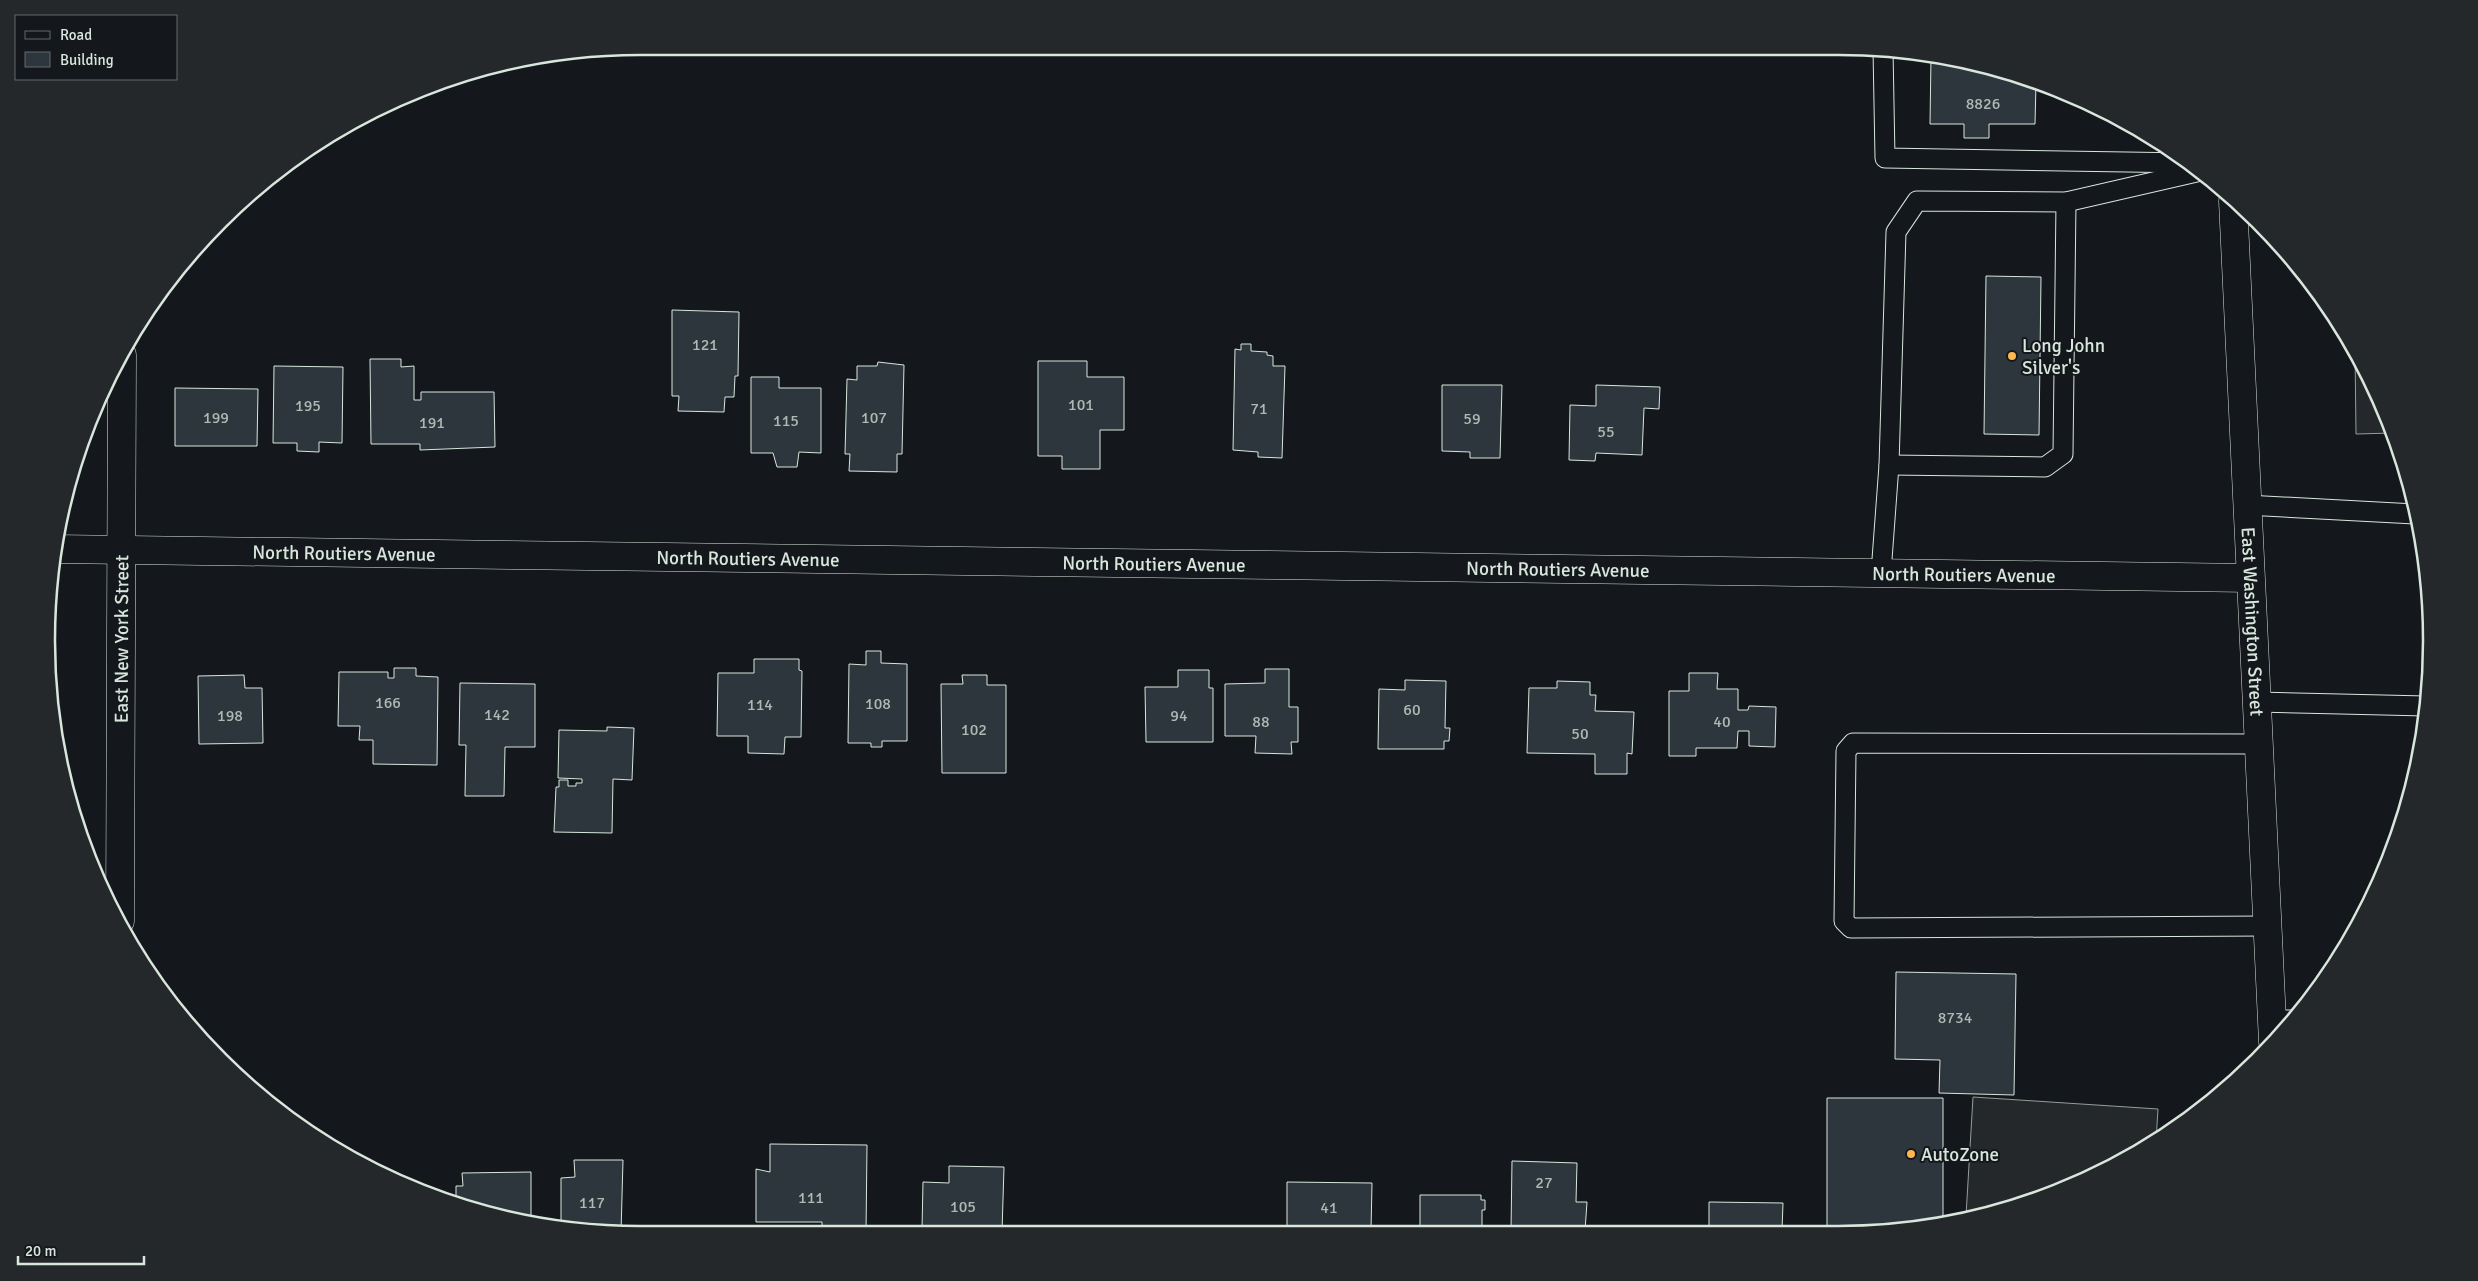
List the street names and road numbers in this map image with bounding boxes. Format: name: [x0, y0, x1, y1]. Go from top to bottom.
street label: East Washington Street: [2236, 526, 2269, 717]
street label: North Routiers Avenue: [252, 541, 436, 567]
street label: North Routiers Avenue: [656, 546, 840, 572]
street label: North Routiers Avenue: [1062, 551, 1246, 578]
street label: East New York Street: [110, 555, 134, 723]
street label: North Routiers Avenue: [1466, 557, 1650, 583]
street label: North Routiers Avenue: [1872, 562, 2056, 588]

